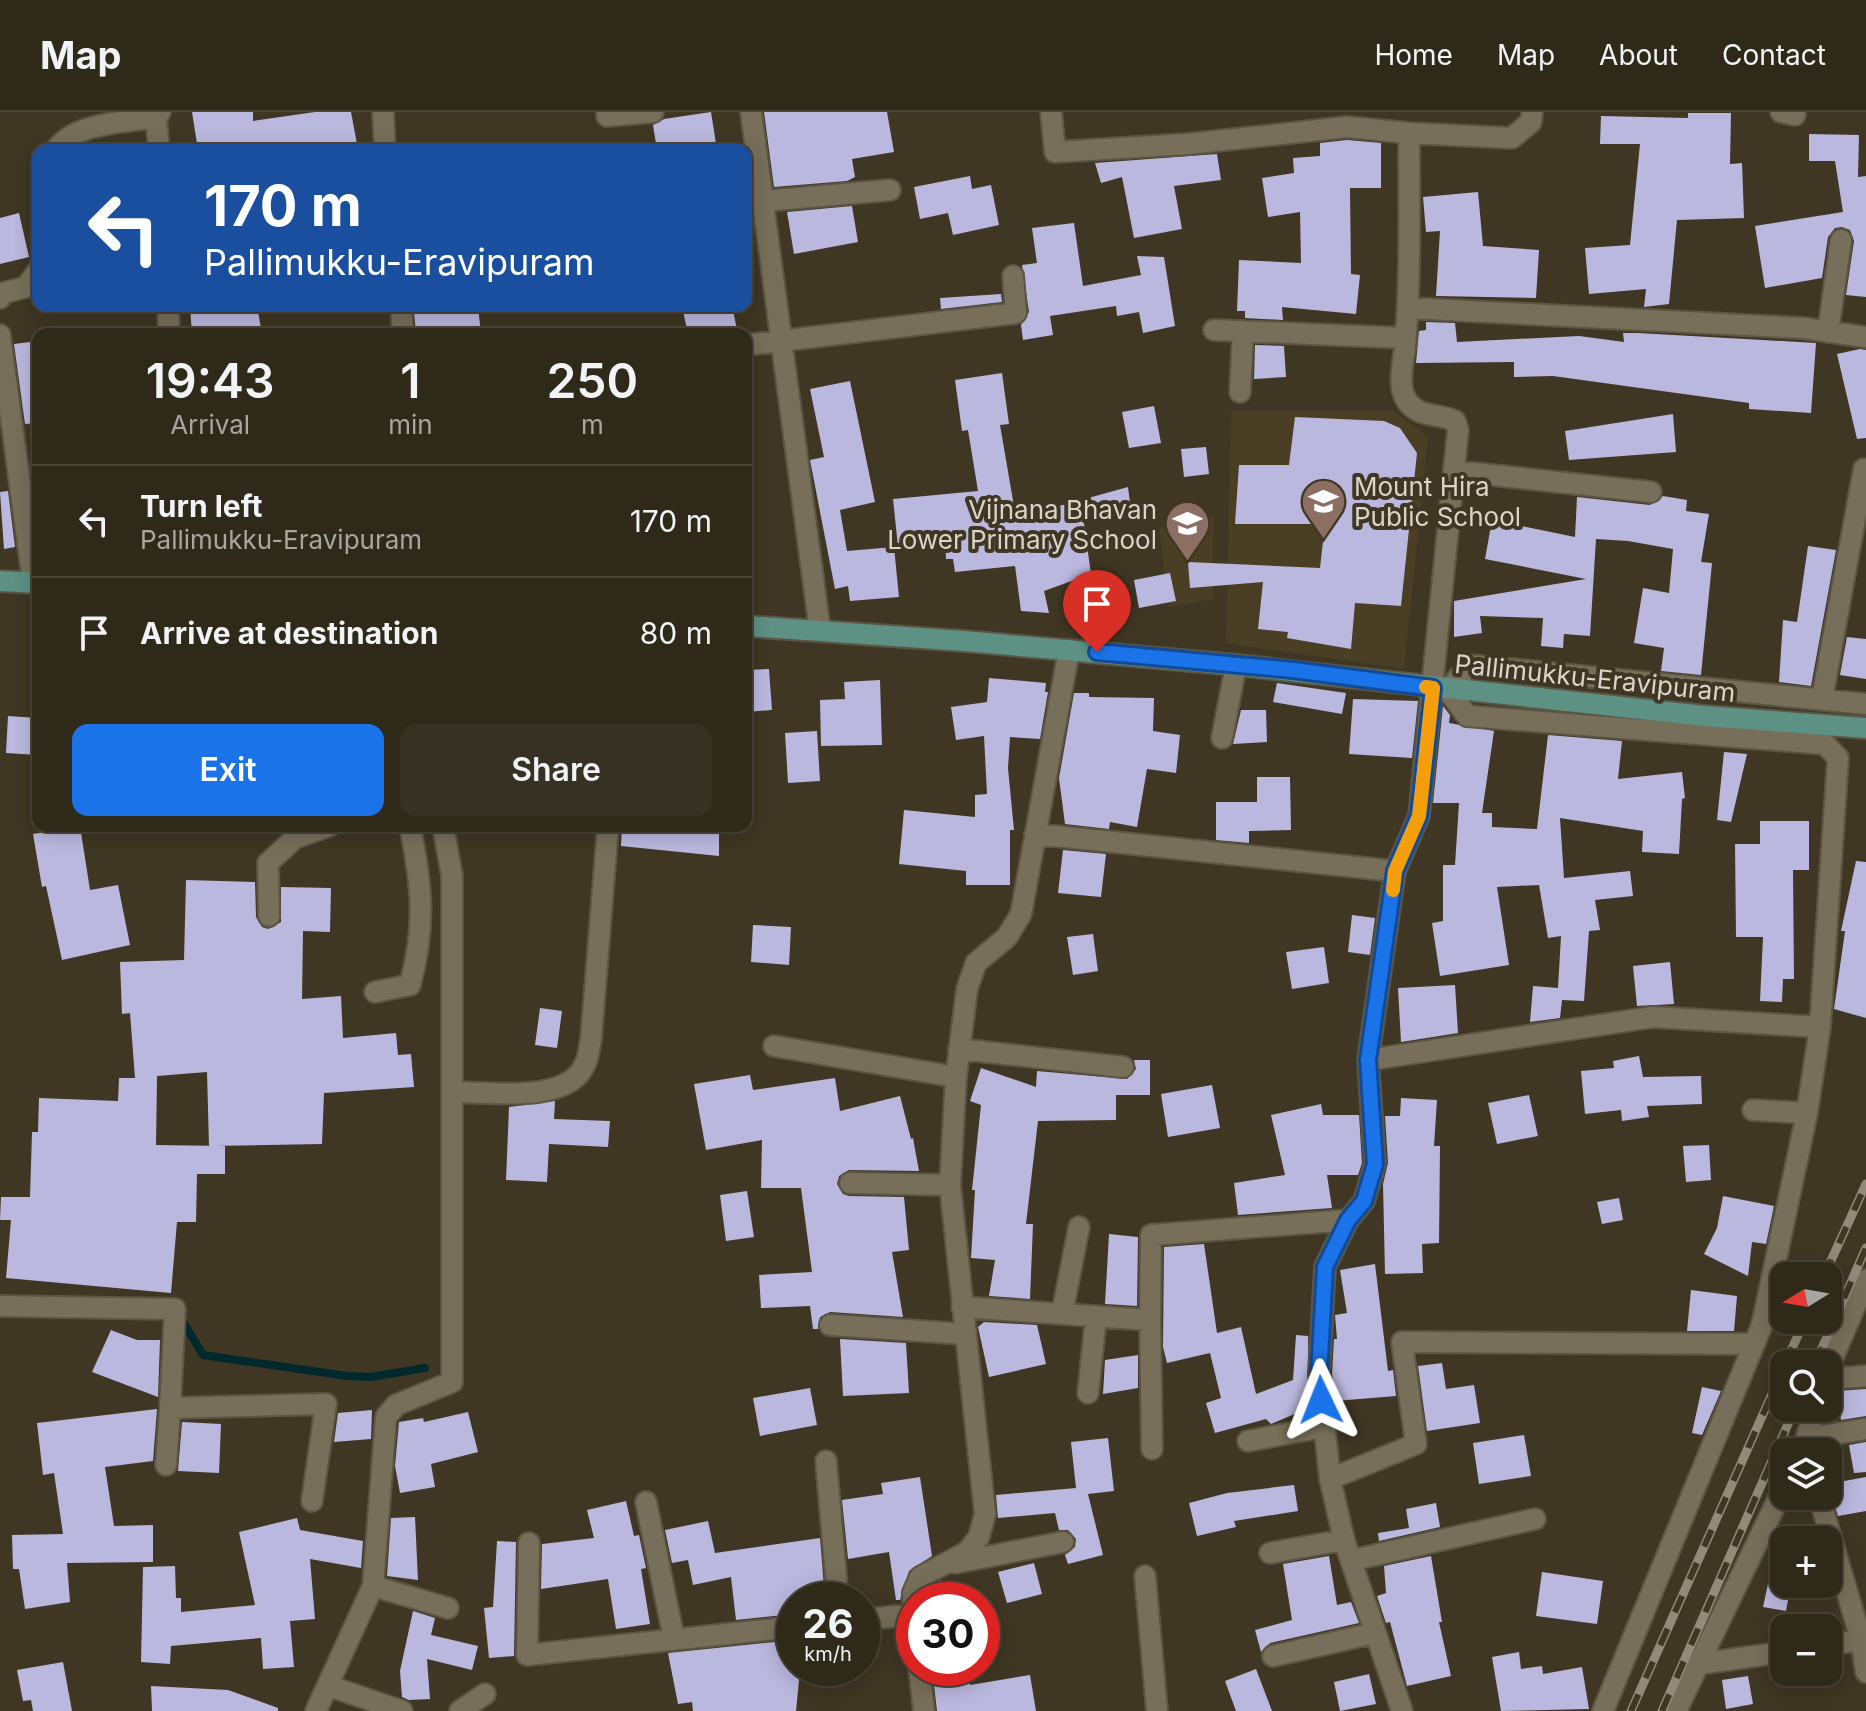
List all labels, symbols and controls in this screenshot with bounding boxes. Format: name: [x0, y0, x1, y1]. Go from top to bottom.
text: Map: [40, 32, 121, 78]
text: Home: [1374, 38, 1453, 72]
text: Map: [1497, 38, 1555, 72]
text: About: [1599, 38, 1678, 72]
text: Contact: [1722, 38, 1826, 72]
text: 170 m: [204, 172, 362, 240]
icon: left: [72, 176, 176, 280]
text: Pallimukku-Eravipuram: [204, 240, 595, 284]
text: 19:43: [146, 351, 275, 410]
text: 1: [400, 351, 421, 410]
text: 250: [546, 351, 638, 410]
text: Arrival: [170, 409, 250, 440]
text: min: [388, 409, 433, 440]
text: m: [581, 409, 604, 440]
place label: Mount Hira Public School: [1354, 471, 1521, 532]
school or university icon: Mount Hira Public School: [1299, 477, 1347, 540]
text: Turn left: [140, 488, 262, 524]
place label: Vijnana Bhavan Lower Primary School: [887, 494, 1157, 555]
icon: left: [72, 499, 116, 543]
school or university icon: Vijnana Bhavan Lower Primary School: [1164, 500, 1212, 563]
text: 170 m: [630, 503, 712, 539]
text: Pallimukku-Eravipuram: [140, 524, 422, 555]
pin: [1063, 570, 1131, 652]
icon: arrive: [1075, 582, 1119, 626]
icon: arrive: [72, 611, 116, 655]
text: Arrive at destination: [140, 615, 438, 651]
text: 80 m: [640, 615, 712, 651]
street label: Pallimukku-Eravipuram: [1453, 648, 1737, 708]
button: Exit: [72, 724, 384, 816]
button: Share: [400, 724, 712, 816]
north arrow: [1770, 1262, 1842, 1334]
map controls: [1770, 1262, 1842, 1686]
button: search: [1770, 1350, 1842, 1422]
position arrow: [1279, 1358, 1363, 1442]
button: layers: [1770, 1438, 1842, 1510]
button: +: [1770, 1526, 1842, 1598]
speed limit sign: 30: [896, 1582, 1000, 1686]
text: 26: [802, 1599, 854, 1648]
button: −: [1770, 1614, 1842, 1686]
text: km/h: [804, 1642, 852, 1666]

